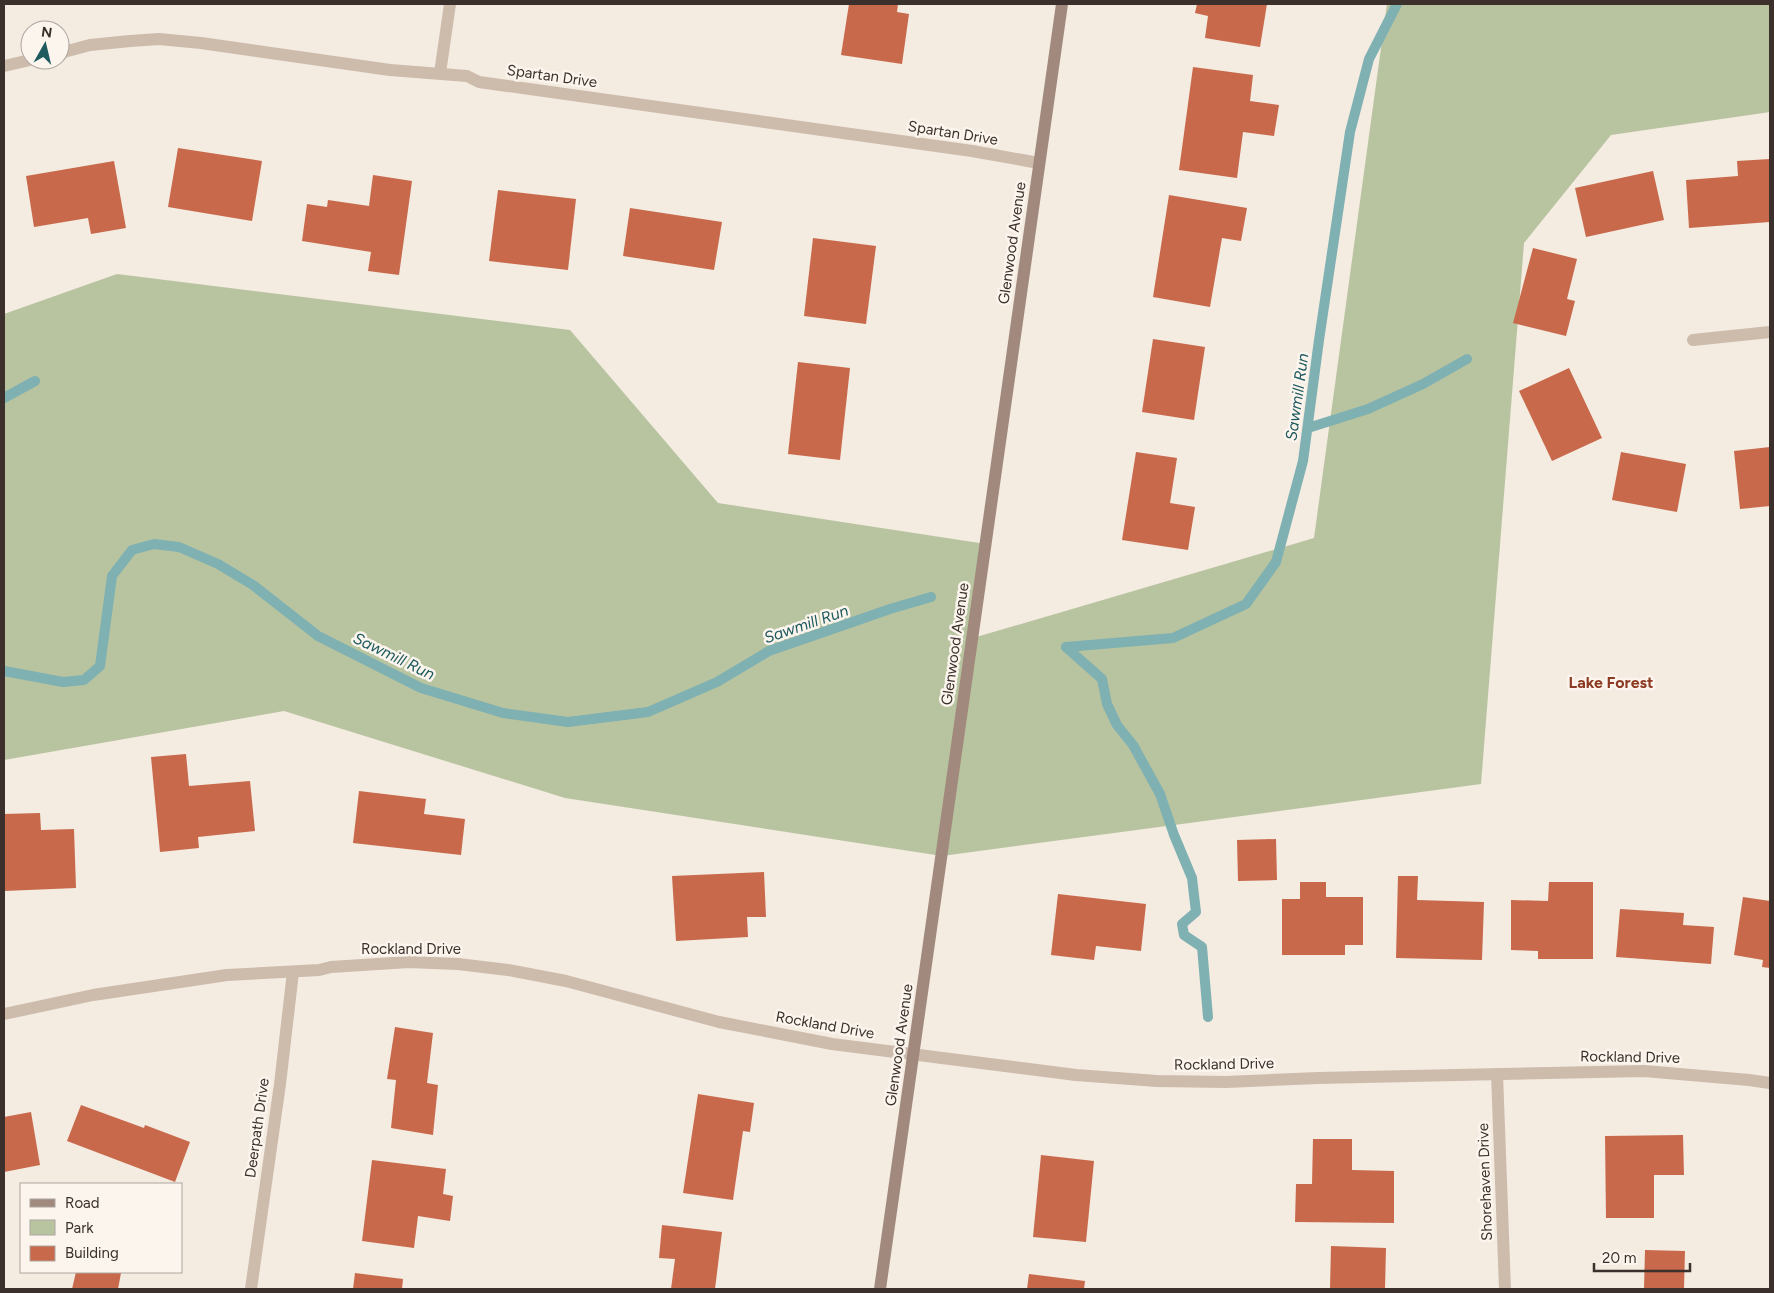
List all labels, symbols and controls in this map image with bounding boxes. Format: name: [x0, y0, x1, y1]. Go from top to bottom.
north arrow: [20, 20, 70, 70]
text: N: [40, 23, 53, 42]
street label: Spartan Drive: [506, 61, 598, 91]
street label: Spartan Drive: [907, 117, 999, 149]
street label: Glenwood Avenue: [995, 181, 1029, 305]
water label: Sawmill Run: [1281, 352, 1313, 442]
street label: Glenwood Avenue: [938, 582, 972, 706]
water label: Sawmill Run: [761, 601, 851, 647]
water label: Sawmill Run: [350, 628, 438, 684]
district label: Lake Forest: [1569, 673, 1653, 692]
street label: Rockland Drive: [361, 940, 461, 958]
street label: Glenwood Avenue: [882, 983, 916, 1107]
street label: Rockland Drive: [774, 1007, 876, 1043]
street label: Rockland Drive: [1580, 1047, 1680, 1067]
street label: Rockland Drive: [1174, 1054, 1274, 1074]
street label: Deerpath Drive: [241, 1077, 273, 1179]
street label: Shorehaven Drive: [1474, 1123, 1496, 1241]
legend: [20, 1183, 182, 1273]
text: Road: [65, 1194, 100, 1212]
text: Park: [65, 1219, 94, 1237]
scale bar: [1594, 1240, 1690, 1272]
text: Building: [65, 1244, 119, 1262]
text: 20 m: [1602, 1249, 1636, 1267]

